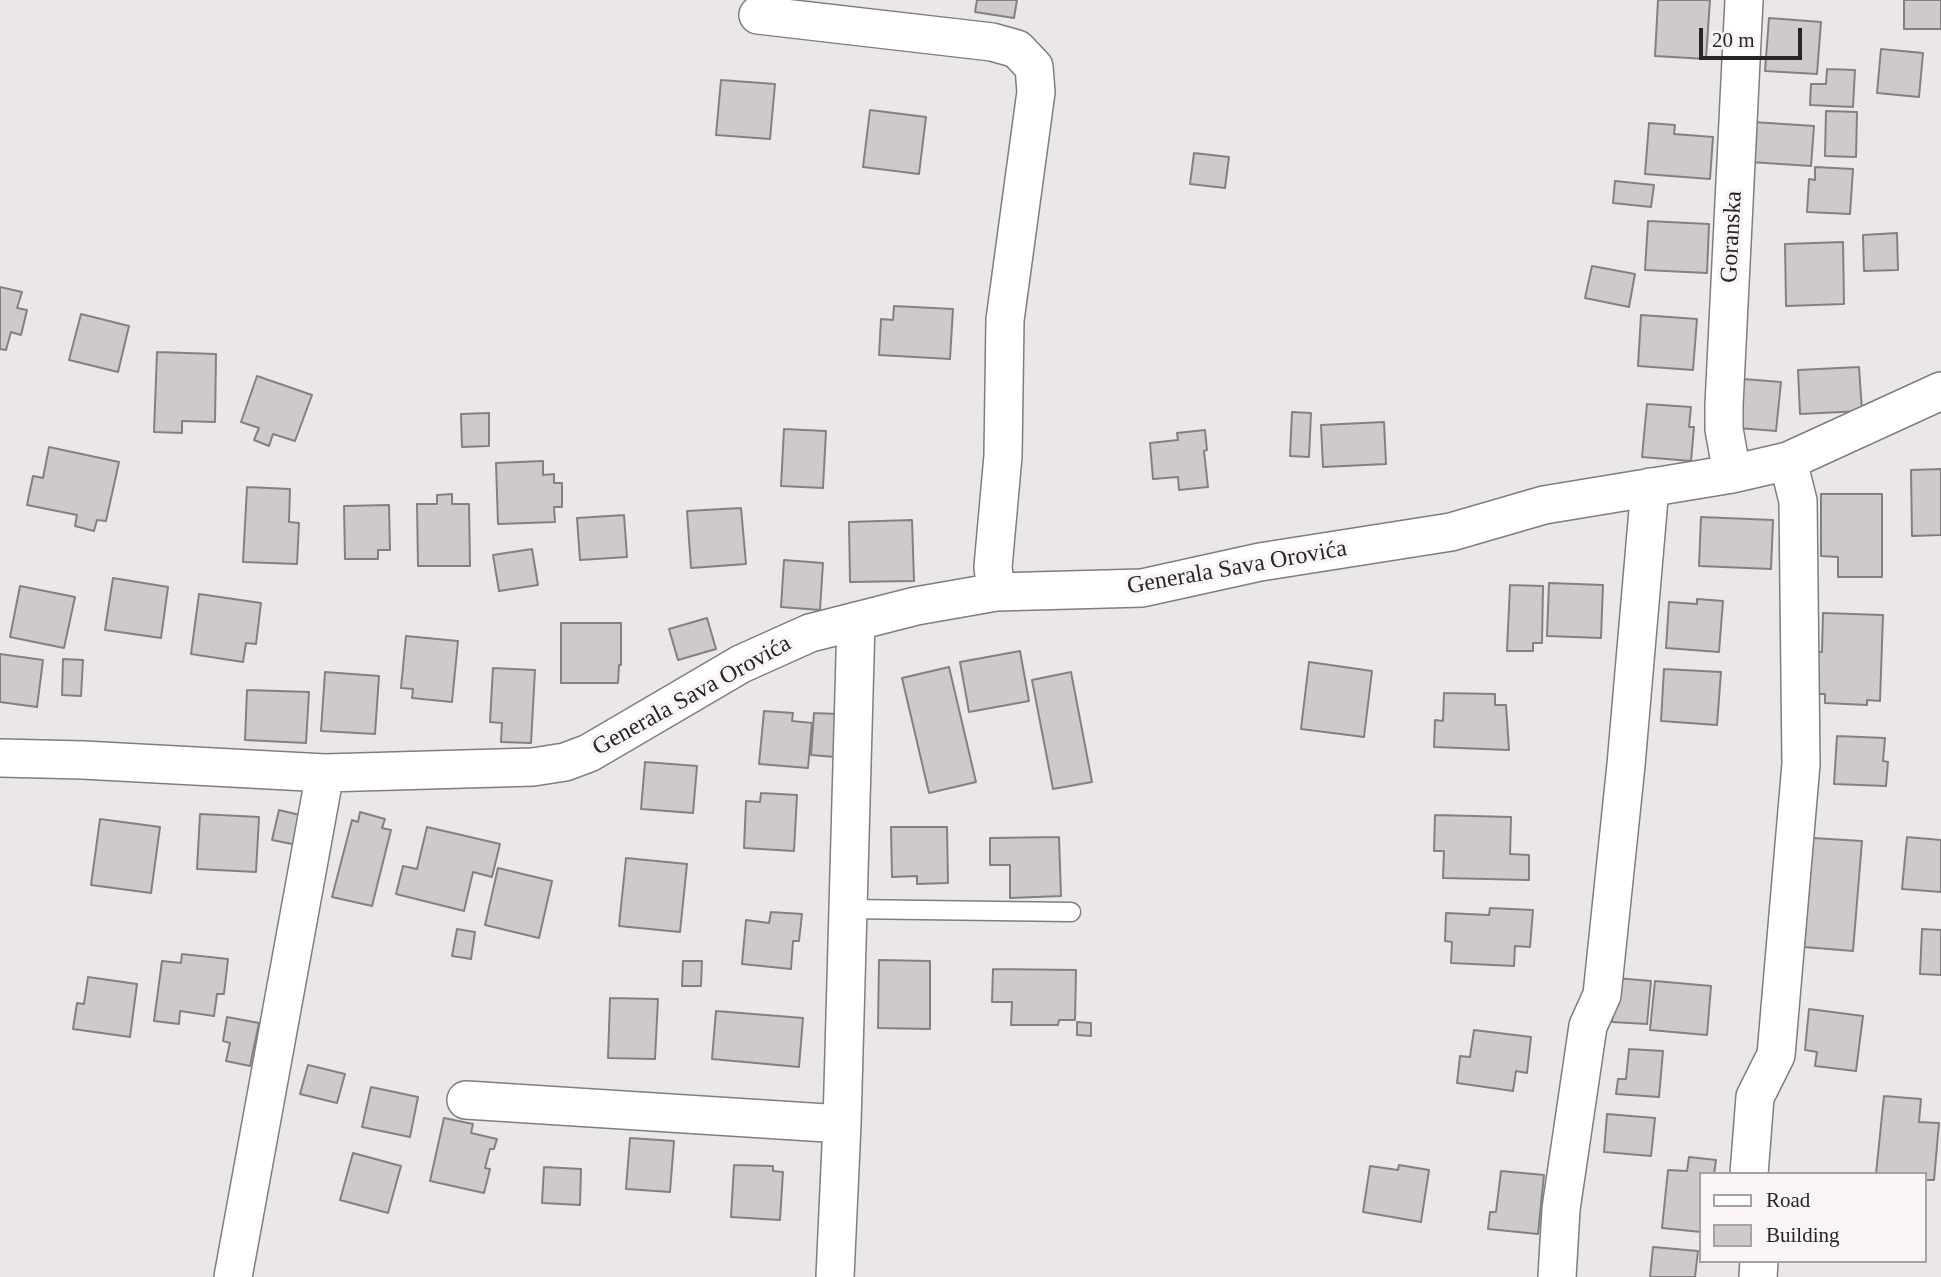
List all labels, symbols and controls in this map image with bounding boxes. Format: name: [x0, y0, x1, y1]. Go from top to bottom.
scale bar: [1703, 14, 1806, 58]
text: 20 m: [1712, 28, 1755, 52]
street label: Goranska: [1715, 190, 1749, 284]
street label: Generala Sava Orovića: [1125, 534, 1349, 602]
street label: Generala Sava Orovića: [588, 629, 796, 763]
legend: [1700, 1172, 1927, 1263]
text: Road: [1766, 1188, 1810, 1212]
text: Building: [1766, 1223, 1840, 1247]

